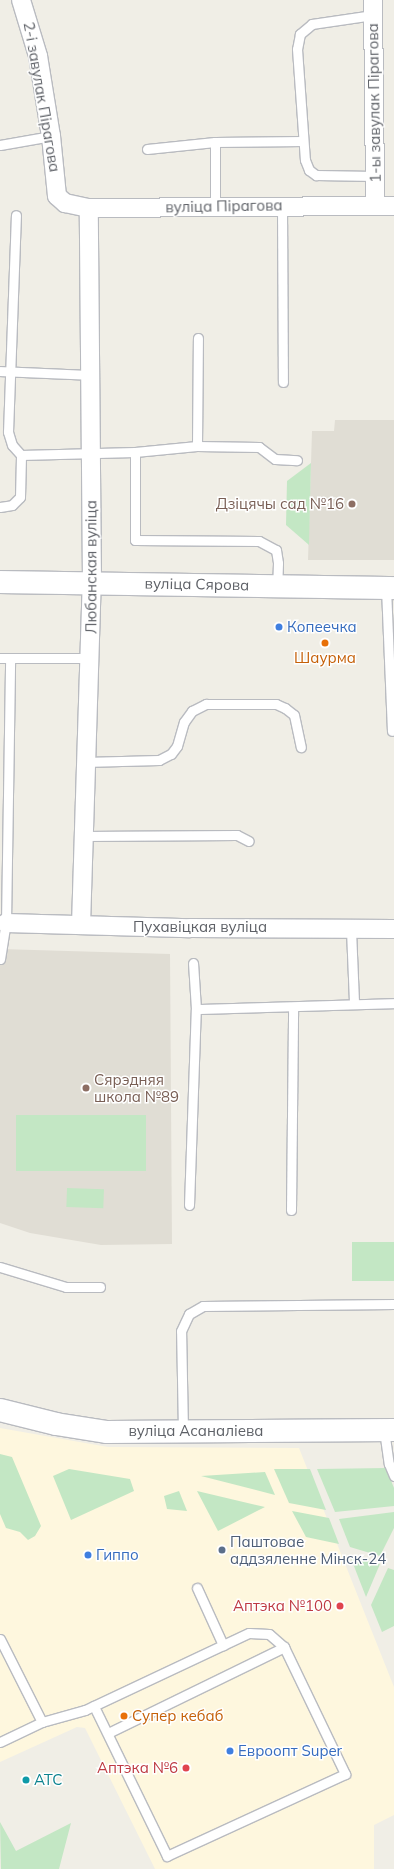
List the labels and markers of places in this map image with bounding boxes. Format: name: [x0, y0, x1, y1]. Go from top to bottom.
place label: Дзіцячы сад №16: [216, 495, 344, 513]
marker: Дзіцячы сад №16: [347, 499, 357, 509]
place label: Копеечка: [287, 618, 357, 636]
marker: Копеечка: [274, 622, 284, 632]
marker: Шаурма: [320, 638, 330, 648]
place label: Шаурма: [294, 649, 356, 667]
place label: Сярэдняя школа №89: [94, 1070, 179, 1105]
marker: Сярэдняя школа №89: [81, 1083, 91, 1093]
place label: Паштовае аддзяленне Мінск-24: [230, 1532, 386, 1567]
marker: Паштовае аддзяленне Мінск-24: [217, 1545, 227, 1555]
place label: Гиппо: [96, 1546, 139, 1564]
marker: Гиппо: [83, 1550, 93, 1560]
place label: Аптэка №100: [233, 1597, 332, 1615]
marker: Аптэка №100: [335, 1601, 345, 1611]
place label: Супер кебаб: [132, 1707, 223, 1725]
marker: Супер кебаб: [119, 1711, 129, 1721]
place label: Евроопт Super: [238, 1742, 342, 1760]
marker: Евроопт Super: [225, 1746, 235, 1756]
place label: Аптэка №6: [97, 1759, 178, 1777]
marker: Аптэка №6: [181, 1763, 191, 1773]
place label: АТС: [34, 1771, 62, 1789]
marker: АТС: [21, 1775, 31, 1785]

